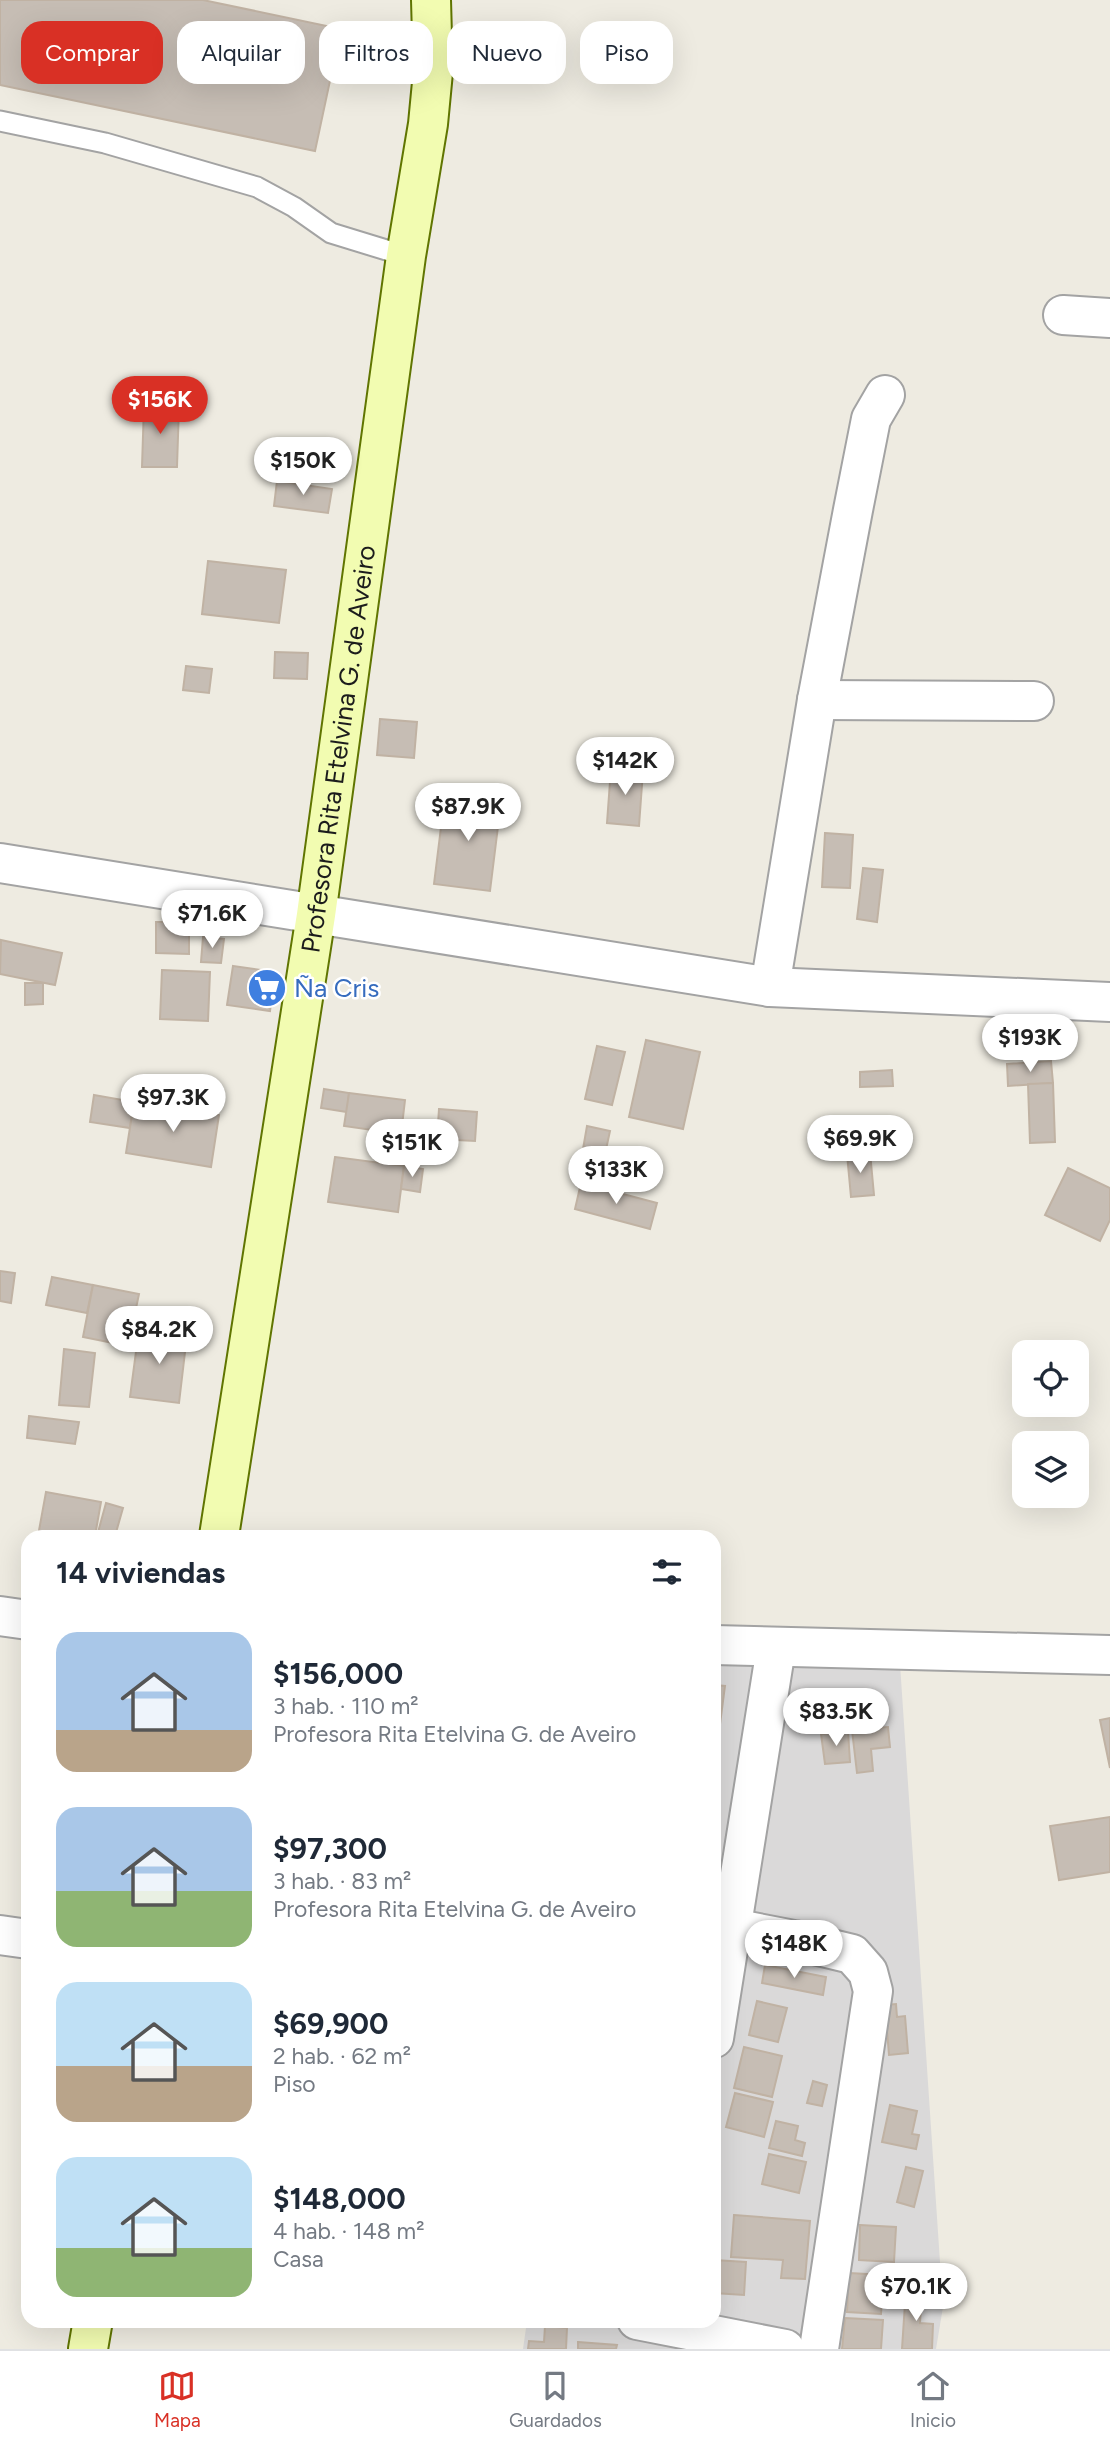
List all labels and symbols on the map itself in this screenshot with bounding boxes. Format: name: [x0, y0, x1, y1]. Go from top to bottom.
pin: $156K: [111, 376, 209, 436]
pin: $150K: [254, 438, 352, 497]
street label: Profesora Rita Etelvina G. de Aveiro: [294, 543, 382, 955]
pin: $142K: [576, 738, 674, 797]
pin: $87.9K: [411, 784, 525, 843]
pin: $71.6K: [155, 890, 269, 950]
supermarket icon: Ña Cris: [246, 967, 288, 1009]
place label: Ña Cris: [294, 972, 380, 1004]
pin: $193K: [981, 1014, 1079, 1074]
pin: $97.3K: [116, 1074, 230, 1134]
pin: $69.9K: [803, 1116, 917, 1175]
pin: $151K: [363, 1120, 461, 1179]
pin: $133K: [567, 1146, 665, 1206]
pin: $84.2K: [102, 1306, 216, 1366]
pin: $83.5K: [779, 1688, 893, 1748]
pin: $148K: [745, 1920, 843, 1980]
pin: $70.1K: [859, 2264, 973, 2323]

